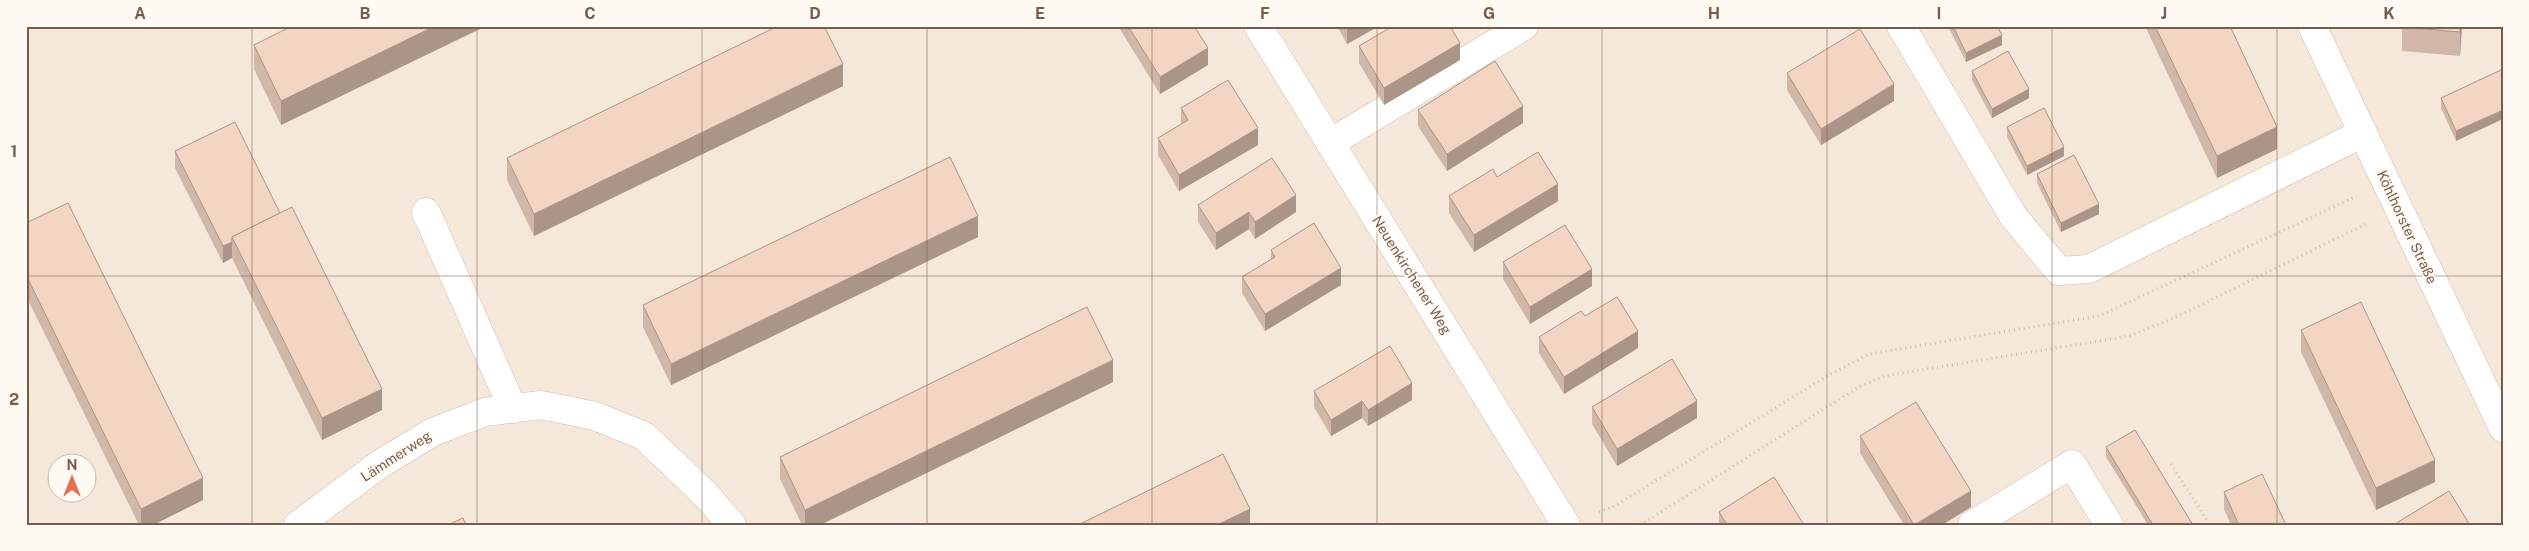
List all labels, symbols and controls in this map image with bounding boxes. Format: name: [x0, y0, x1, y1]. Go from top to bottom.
text: A: [134, 4, 146, 23]
text: B: [360, 4, 371, 23]
text: C: [584, 4, 596, 23]
text: D: [809, 4, 821, 23]
text: E: [1035, 4, 1045, 23]
text: F: [1260, 4, 1270, 23]
text: G: [1483, 4, 1495, 23]
text: H: [1708, 4, 1720, 23]
text: I: [1937, 4, 1941, 23]
text: J: [2161, 4, 2167, 23]
text: K: [2383, 4, 2395, 23]
text: 1: [11, 142, 17, 161]
street label: Köhlhorster Straße: [2374, 168, 2440, 286]
street label: Neuenkirchener Weg: [1369, 213, 1455, 337]
text: 2: [9, 390, 19, 409]
street label: Lämmerweg: [358, 427, 434, 485]
north arrow: [48, 454, 98, 504]
text: N: [67, 457, 77, 473]

